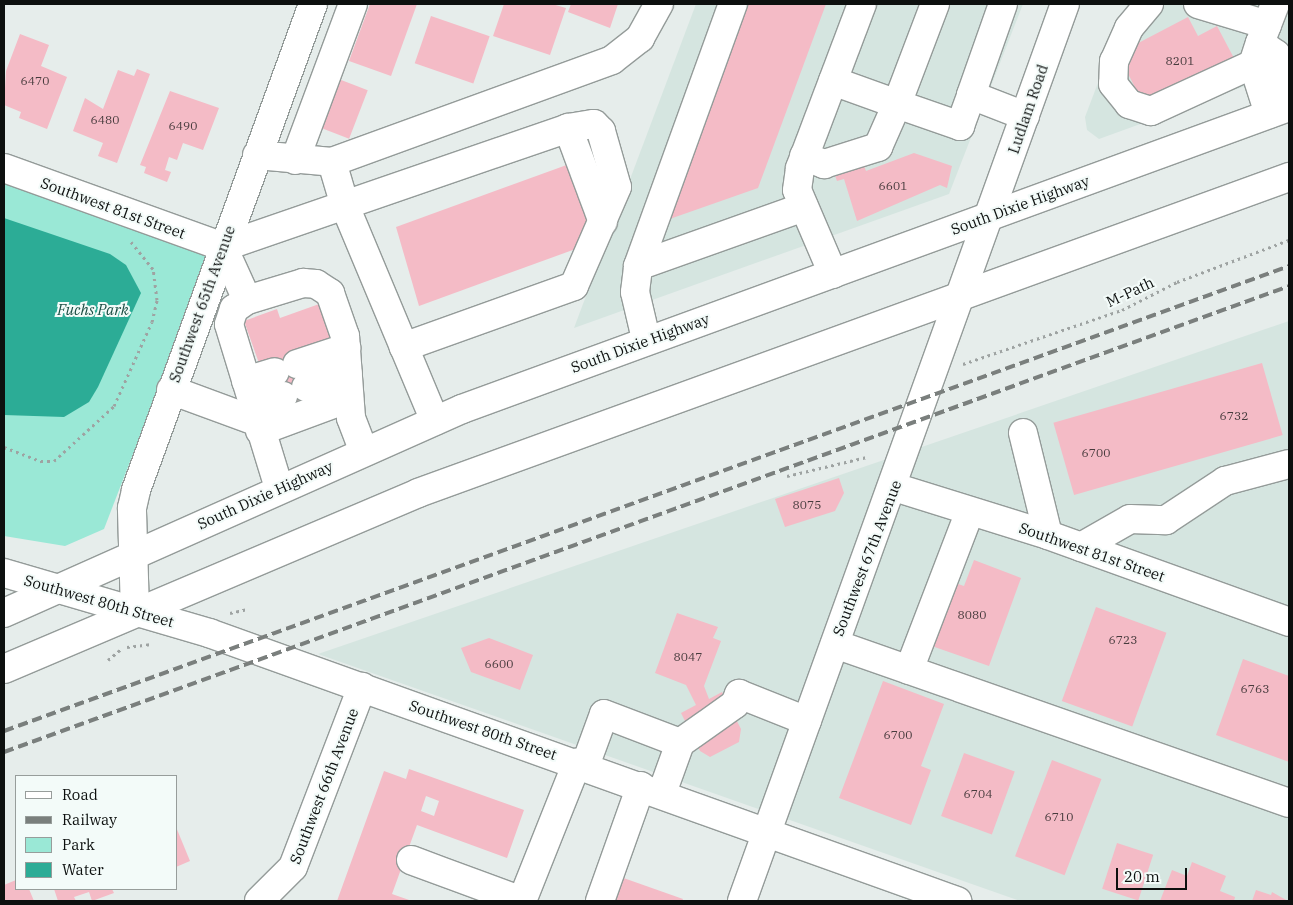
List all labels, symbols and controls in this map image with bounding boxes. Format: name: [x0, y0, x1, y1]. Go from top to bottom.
house number: 8201: [1166, 54, 1194, 68]
street label: Ludlam Road: [1004, 62, 1052, 156]
house number: 6470: [21, 74, 49, 88]
house number: 6480: [91, 113, 119, 127]
house number: 6490: [169, 119, 197, 133]
street label: South Dixie Highway: [948, 172, 1092, 238]
street label: Southwest 81st Street: [38, 173, 188, 243]
house number: 6601: [879, 179, 907, 193]
street label: Southwest 65th Avenue: [165, 223, 239, 385]
street label: M-Path: [1103, 273, 1157, 311]
park label: Fuchs Park: [57, 301, 129, 319]
street label: South Dixie Highway: [568, 310, 712, 376]
house number: 6732: [1220, 409, 1248, 423]
house number: 6700: [1082, 446, 1110, 460]
street label: South Dixie Highway: [195, 457, 335, 533]
street label: Southwest 67th Avenue: [829, 478, 905, 638]
house number: 8075: [793, 498, 821, 512]
street label: Southwest 81st Street: [1017, 519, 1167, 585]
street label: Southwest 80th Street: [22, 571, 176, 631]
house number: 8080: [958, 608, 986, 622]
house number: 6723: [1109, 633, 1137, 647]
house number: 8047: [674, 650, 702, 664]
house number: 6600: [485, 657, 513, 671]
house number: 6763: [1241, 682, 1269, 696]
street label: Southwest 80th Street: [407, 696, 559, 764]
street label: Southwest 66th Avenue: [286, 706, 362, 866]
house number: 6700: [884, 728, 912, 742]
legend: [15, 775, 178, 890]
text: Road: [62, 785, 98, 804]
house number: 6704: [964, 787, 992, 801]
text: Railway: [62, 810, 117, 829]
house number: 6710: [1045, 810, 1073, 824]
text: Park: [62, 835, 95, 854]
scale bar: [1118, 858, 1189, 890]
text: Water: [62, 860, 104, 879]
text: 20 m: [1124, 867, 1160, 886]

